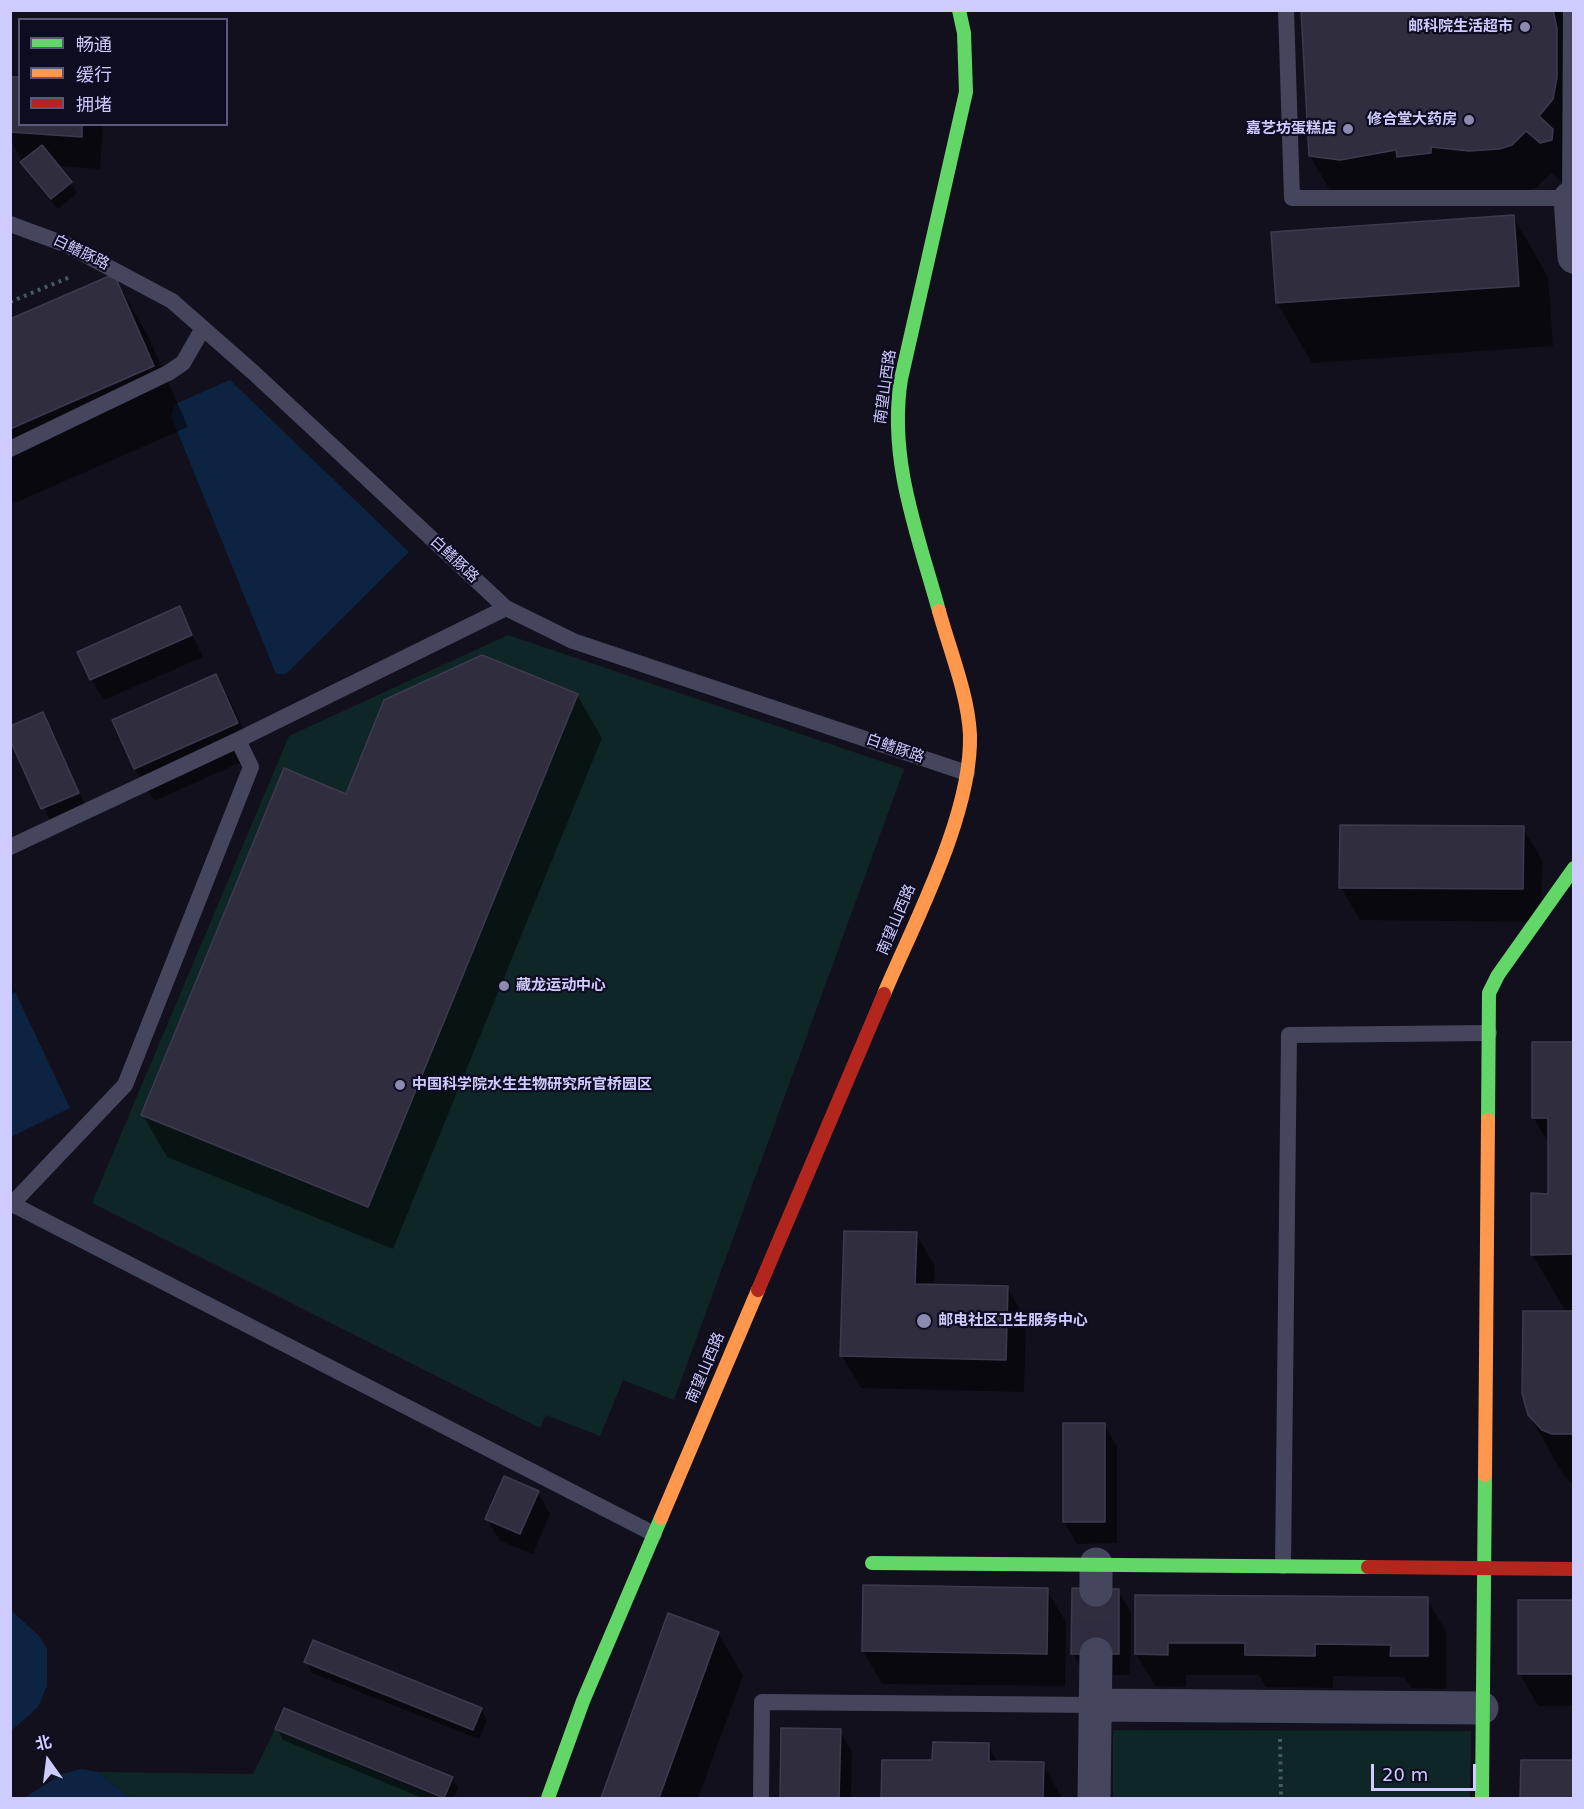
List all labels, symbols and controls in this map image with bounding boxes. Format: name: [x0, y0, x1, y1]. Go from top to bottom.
legend: [18, 18, 228, 126]
place label: 邮科院生活超市: [1408, 18, 1513, 36]
marker: 邮科院生活超市: [1518, 20, 1532, 34]
text: 畅通: [76, 34, 112, 55]
text: 缓行: [76, 64, 112, 85]
text: 拥堵: [76, 94, 112, 115]
place label: 修合堂大药房: [1367, 111, 1457, 129]
marker: 修合堂大药房: [1462, 113, 1476, 127]
place label: 嘉艺坊蛋糕店: [1246, 120, 1336, 138]
marker: 嘉艺坊蛋糕店: [1341, 122, 1355, 136]
street label: 白鳍豚路: [50, 232, 112, 274]
street label: 南望山西路: [872, 349, 900, 425]
street label: 白鳍豚路: [426, 533, 482, 587]
street label: 白鳍豚路: [864, 731, 926, 767]
street label: 南望山西路: [874, 882, 920, 958]
place label: 藏龙运动中心: [516, 977, 606, 995]
marker: 藏龙运动中心: [497, 979, 511, 993]
place label: 中国科学院水生生物研究所官桥园区: [412, 1076, 652, 1094]
marker: 中国科学院水生生物研究所官桥园区: [393, 1078, 407, 1092]
marker: 邮电社区卫生服务中心: [915, 1312, 933, 1330]
place label: 邮电社区卫生服务中心: [938, 1312, 1088, 1330]
street label: 南望山西路: [683, 1330, 729, 1406]
north arrow: [18, 1731, 78, 1791]
text: 北: [33, 1732, 54, 1754]
scale bar: [1374, 1752, 1479, 1790]
text: 20 m: [1382, 1764, 1428, 1785]

